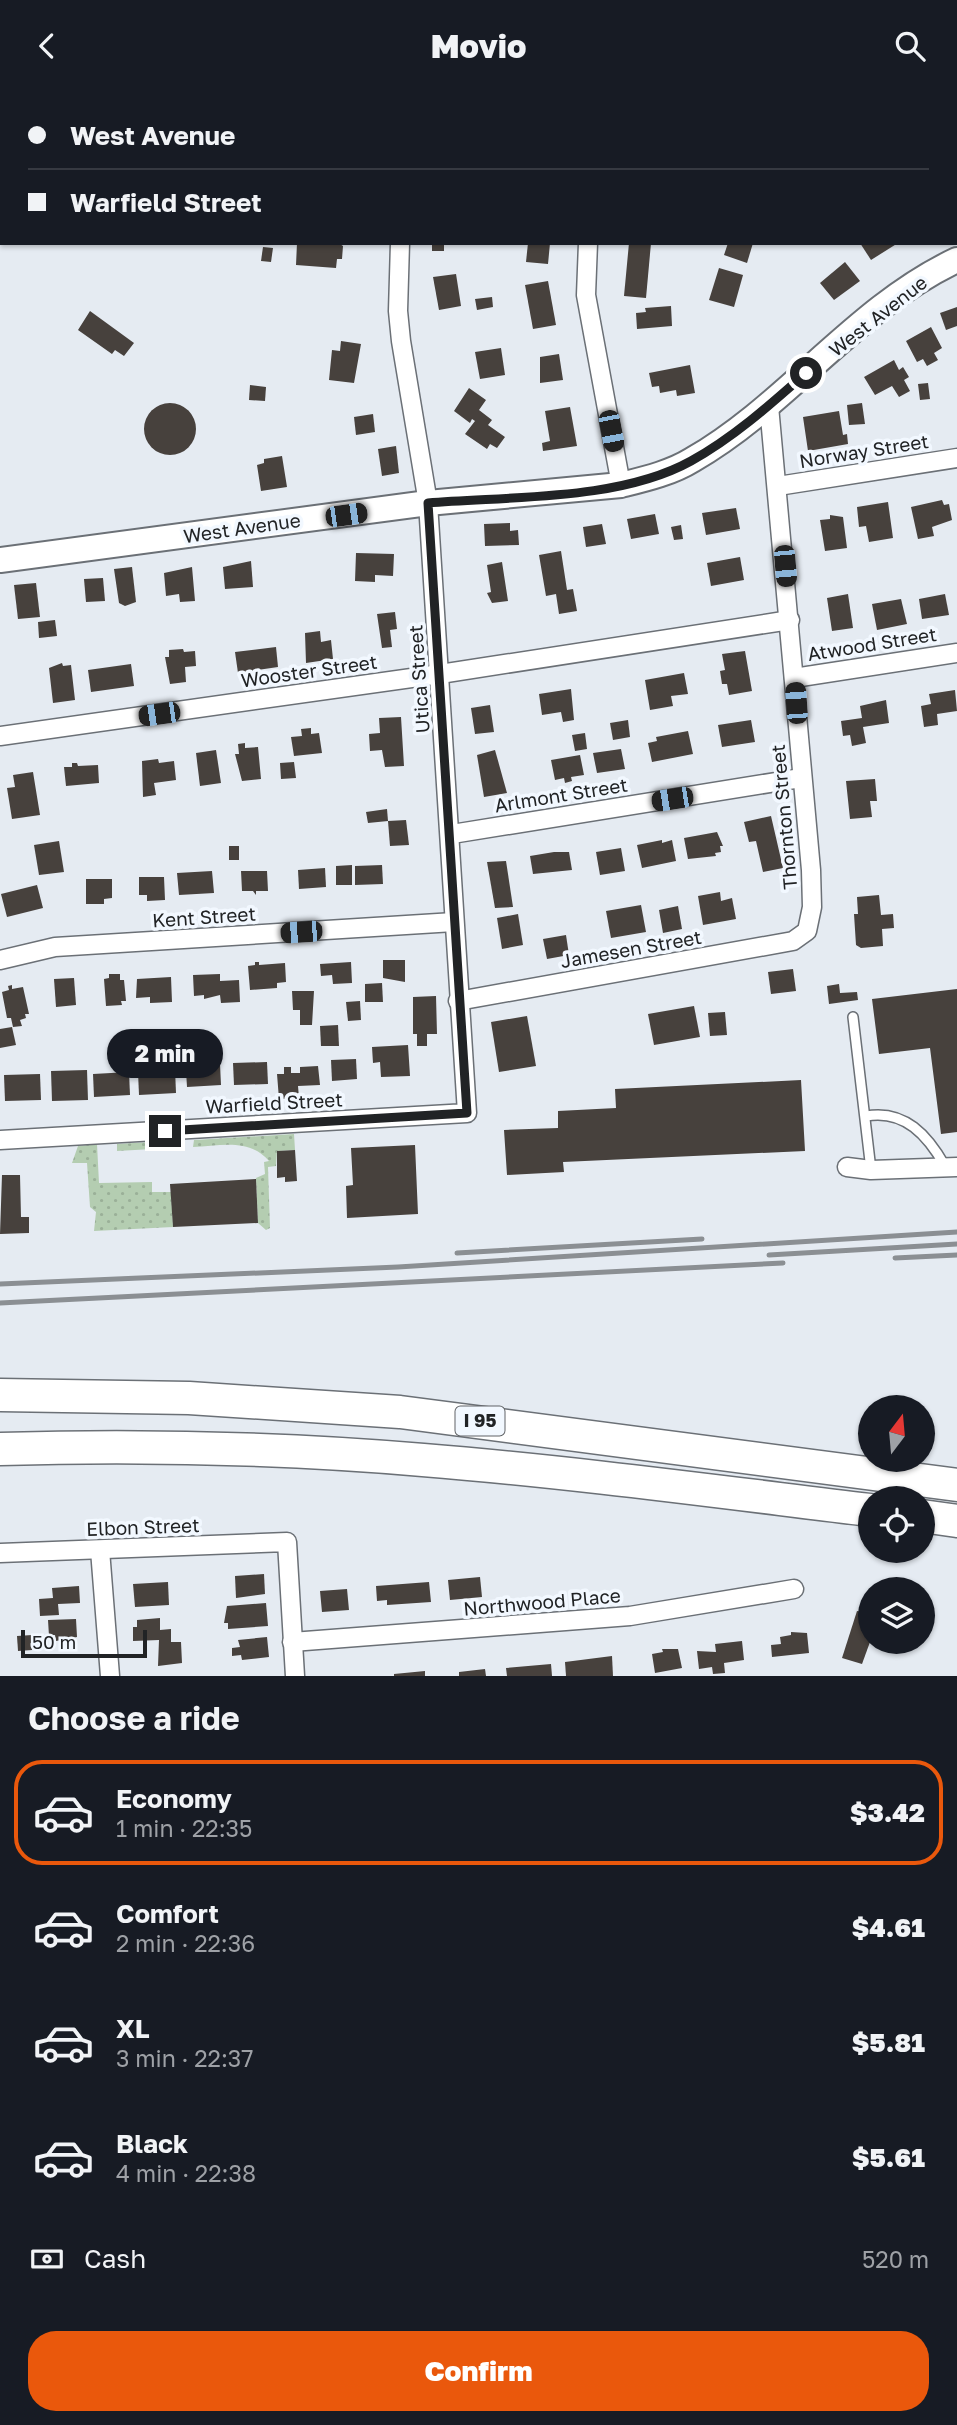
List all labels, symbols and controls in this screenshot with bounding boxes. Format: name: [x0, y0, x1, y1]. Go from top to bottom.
icon: back: [28, 27, 66, 65]
text: Movio: [431, 27, 526, 65]
icon: search: [891, 27, 929, 65]
text: West Avenue: [70, 120, 235, 151]
text: Warfield Street: [70, 187, 262, 218]
street label: West Avenue: [824, 270, 931, 361]
route start: [790, 357, 822, 389]
car: [597, 408, 626, 454]
street label: Norway Street: [798, 429, 930, 472]
car: [324, 502, 369, 528]
street label: West Avenue: [182, 508, 302, 547]
car: [773, 544, 798, 588]
street label: Atwood Street: [806, 622, 938, 665]
street label: Utica Street: [403, 624, 434, 734]
street label: Wooster Street: [239, 650, 379, 691]
car: [785, 681, 808, 725]
car: [137, 701, 182, 727]
street label: Thornton Street: [766, 744, 801, 890]
street label: Arlmont Street: [493, 773, 629, 816]
car: [650, 785, 695, 813]
street label: Kent Street: [151, 901, 257, 932]
car: [280, 920, 323, 944]
street label: Jamesen Street: [559, 925, 703, 972]
callout: 2 min: [107, 1030, 223, 1079]
text: 2 min: [135, 1039, 195, 1067]
street label: Warfield Street: [205, 1087, 343, 1118]
route end: [149, 1115, 181, 1147]
north arrow: [858, 1395, 934, 1472]
map controls: [858, 1395, 935, 1654]
road number: I 95: [456, 1407, 504, 1435]
button: locate: [858, 1486, 935, 1563]
street label: Elbon Street: [86, 1513, 200, 1540]
button: layers: [858, 1577, 935, 1654]
street label: Northwood Place: [462, 1583, 622, 1620]
scale bar: [21, 1627, 147, 1659]
text: 50 m: [32, 1630, 76, 1653]
text: Choose a ride: [28, 1699, 240, 1737]
icon: car: [32, 1781, 95, 1844]
text: Economy: [116, 1783, 232, 1814]
text: $3.42: [850, 1797, 925, 1828]
text: 1 min · 22:35: [116, 1814, 252, 1842]
icon: car: [32, 1896, 95, 1959]
text: Comfort: [116, 1898, 219, 1929]
text: $4.61: [852, 1912, 925, 1943]
text: 2 min · 22:36: [116, 1929, 255, 1957]
icon: car: [32, 2011, 95, 2074]
text: XL: [116, 2013, 150, 2044]
text: $5.81: [852, 2027, 925, 2058]
text: 3 min · 22:37: [116, 2044, 254, 2072]
icon: car: [32, 2126, 95, 2189]
text: Black: [116, 2128, 188, 2159]
text: $5.61: [852, 2142, 925, 2173]
text: 4 min · 22:38: [116, 2159, 256, 2187]
icon: cash: [28, 2240, 66, 2278]
text: Cash: [84, 2243, 146, 2274]
text: 520 m: [862, 2245, 929, 2273]
button: Confirm: [28, 2331, 929, 2411]

